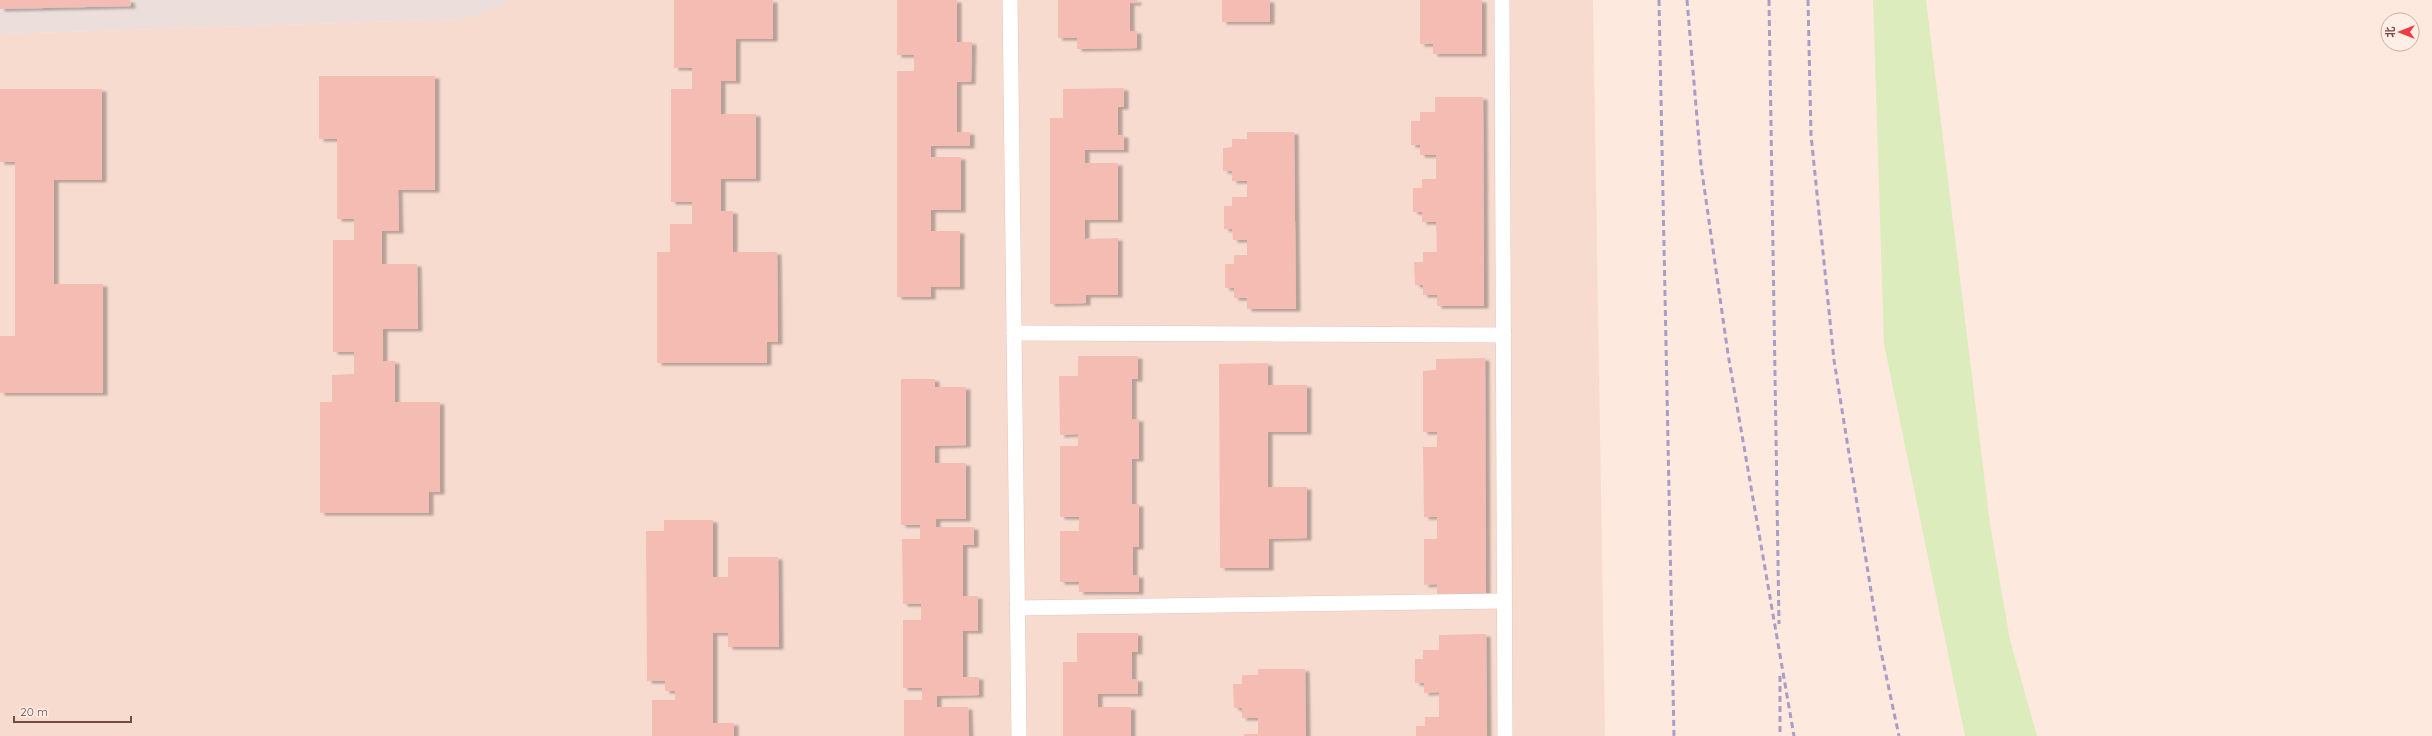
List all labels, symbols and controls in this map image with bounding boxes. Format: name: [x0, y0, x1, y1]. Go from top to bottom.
north arrow: [2380, 12, 2420, 52]
text: 北: [2383, 27, 2397, 38]
scale bar: [14, 698, 131, 724]
text: 20 m: [20, 704, 48, 719]

